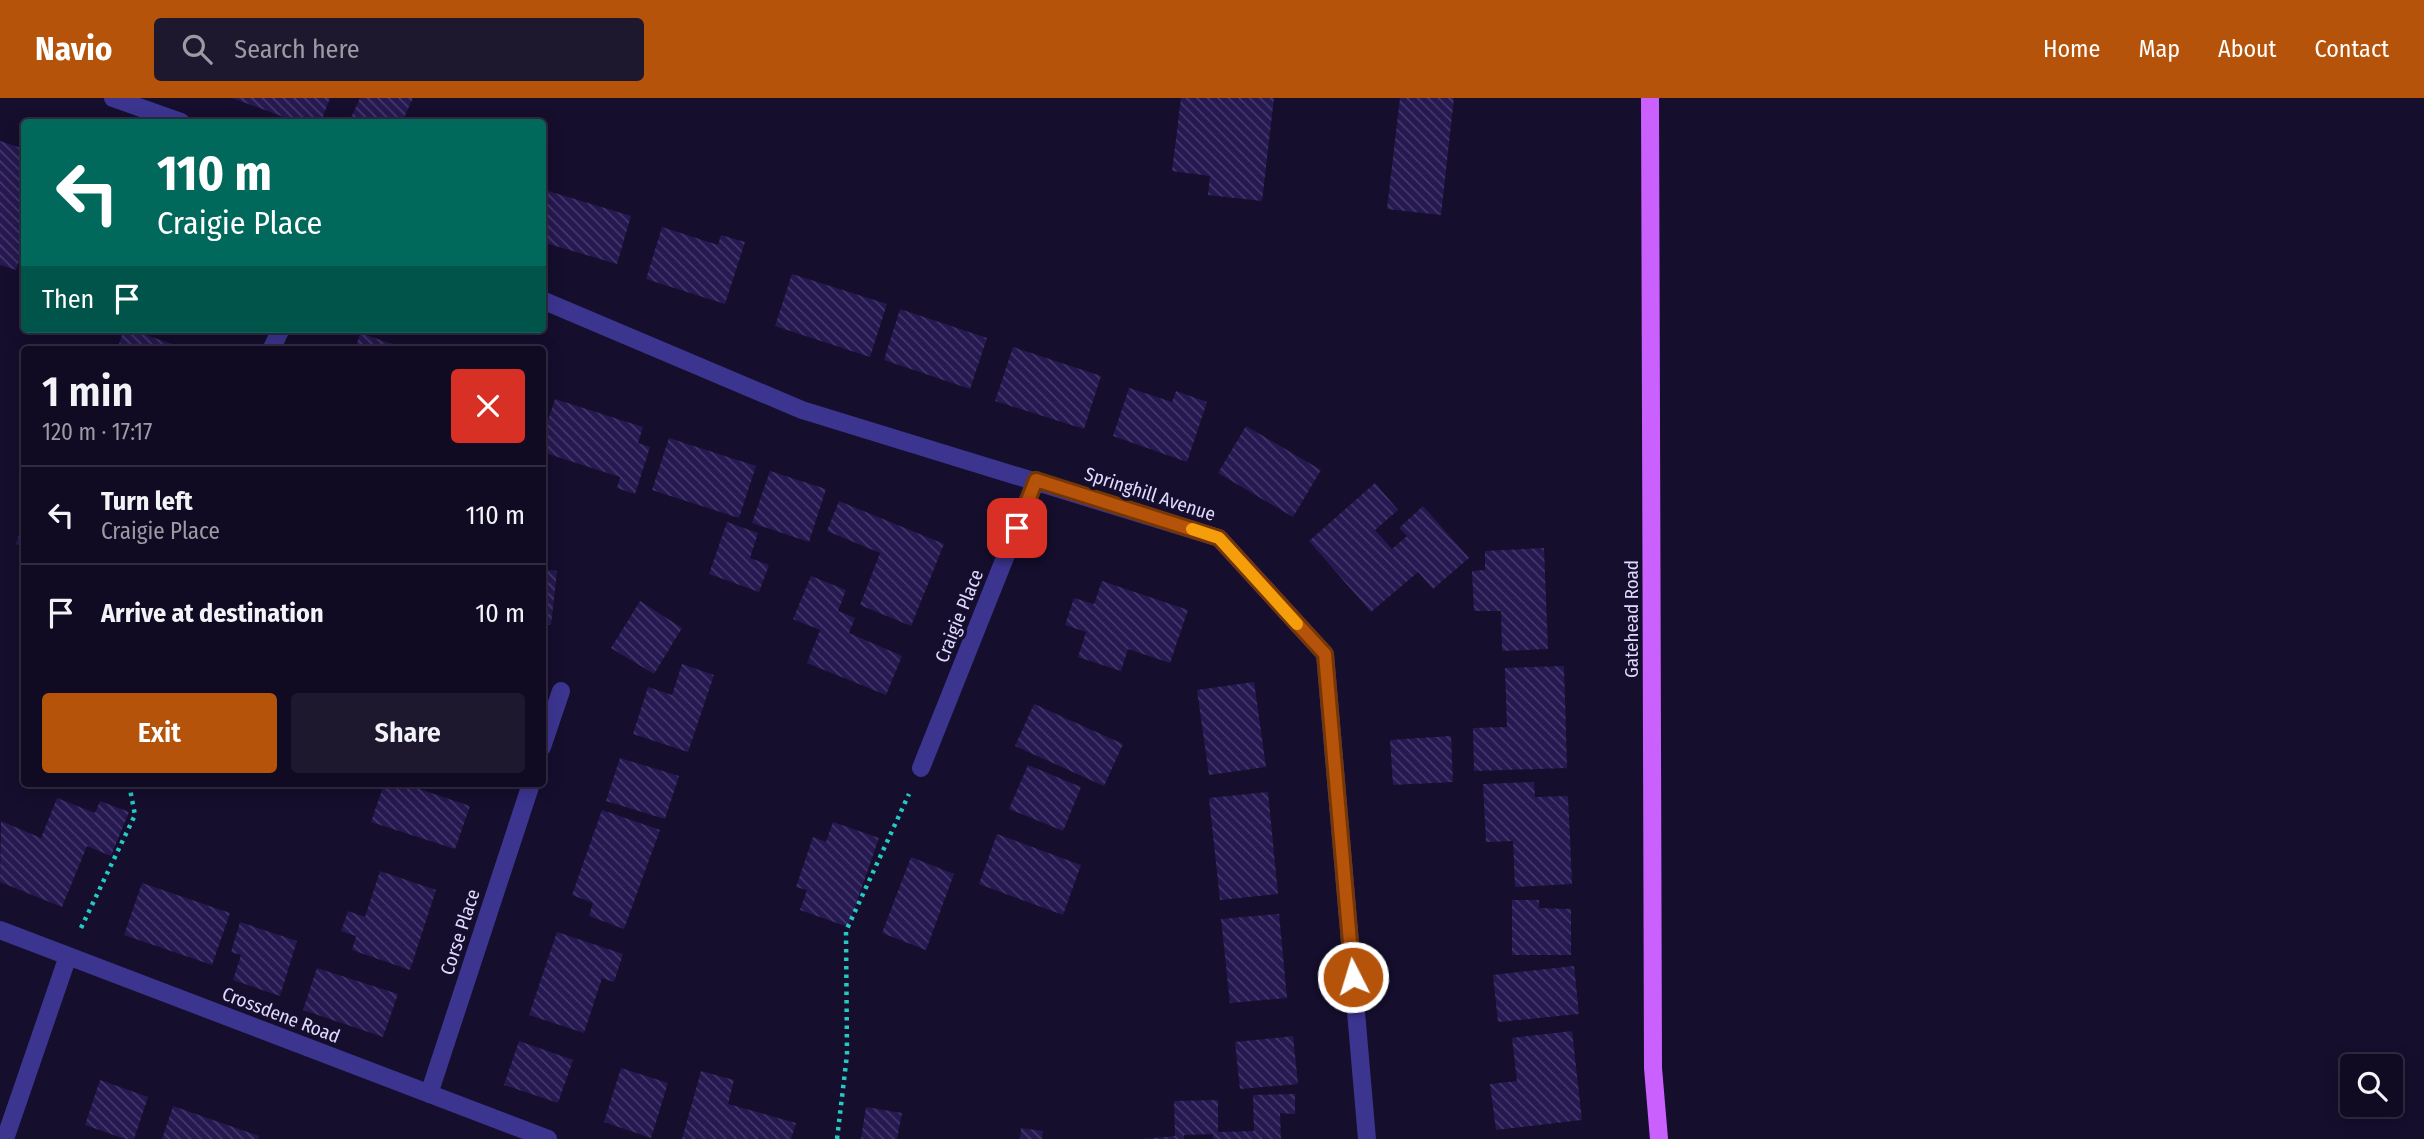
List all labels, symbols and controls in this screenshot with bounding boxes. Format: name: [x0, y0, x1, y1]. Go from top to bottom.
search box: [154, 18, 644, 81]
text: Navio: [35, 29, 112, 69]
icon: search: [178, 30, 216, 68]
text: Search here: [234, 34, 360, 65]
text: Home: [2043, 35, 2100, 63]
text: Map: [2138, 35, 2180, 63]
text: About: [2218, 35, 2276, 63]
text: Contact: [2314, 35, 2389, 63]
text: 110 m: [157, 144, 272, 203]
icon: left: [42, 147, 133, 238]
text: Craigie Place: [157, 204, 322, 242]
icon: arrive: [108, 280, 146, 318]
text: Then: [42, 284, 94, 315]
text: 1 min: [42, 367, 133, 417]
button: close: [451, 369, 525, 443]
text: 120 m · 17:17: [42, 418, 152, 446]
street label: Springhill Avenue: [1082, 462, 1218, 526]
text: Turn left: [101, 486, 193, 517]
icon: left: [42, 496, 80, 534]
pin: [987, 498, 1047, 558]
text: 110 m: [465, 500, 525, 531]
icon: arrive: [998, 509, 1036, 547]
text: Craigie Place: [101, 517, 220, 545]
street label: Gatehead Road: [1620, 560, 1643, 678]
street label: Craigie Place: [930, 566, 988, 666]
icon: arrive: [42, 594, 80, 632]
text: Arrive at destination: [101, 598, 324, 629]
text: 10 m: [475, 598, 525, 629]
button: Exit: [42, 693, 277, 773]
button: Share: [291, 693, 525, 773]
street label: Corse Place: [435, 886, 485, 978]
position arrow: [1316, 940, 1390, 1014]
street label: Crossdene Road: [219, 982, 343, 1048]
map controls: [2340, 1054, 2403, 1117]
button: search: [2340, 1054, 2403, 1117]

